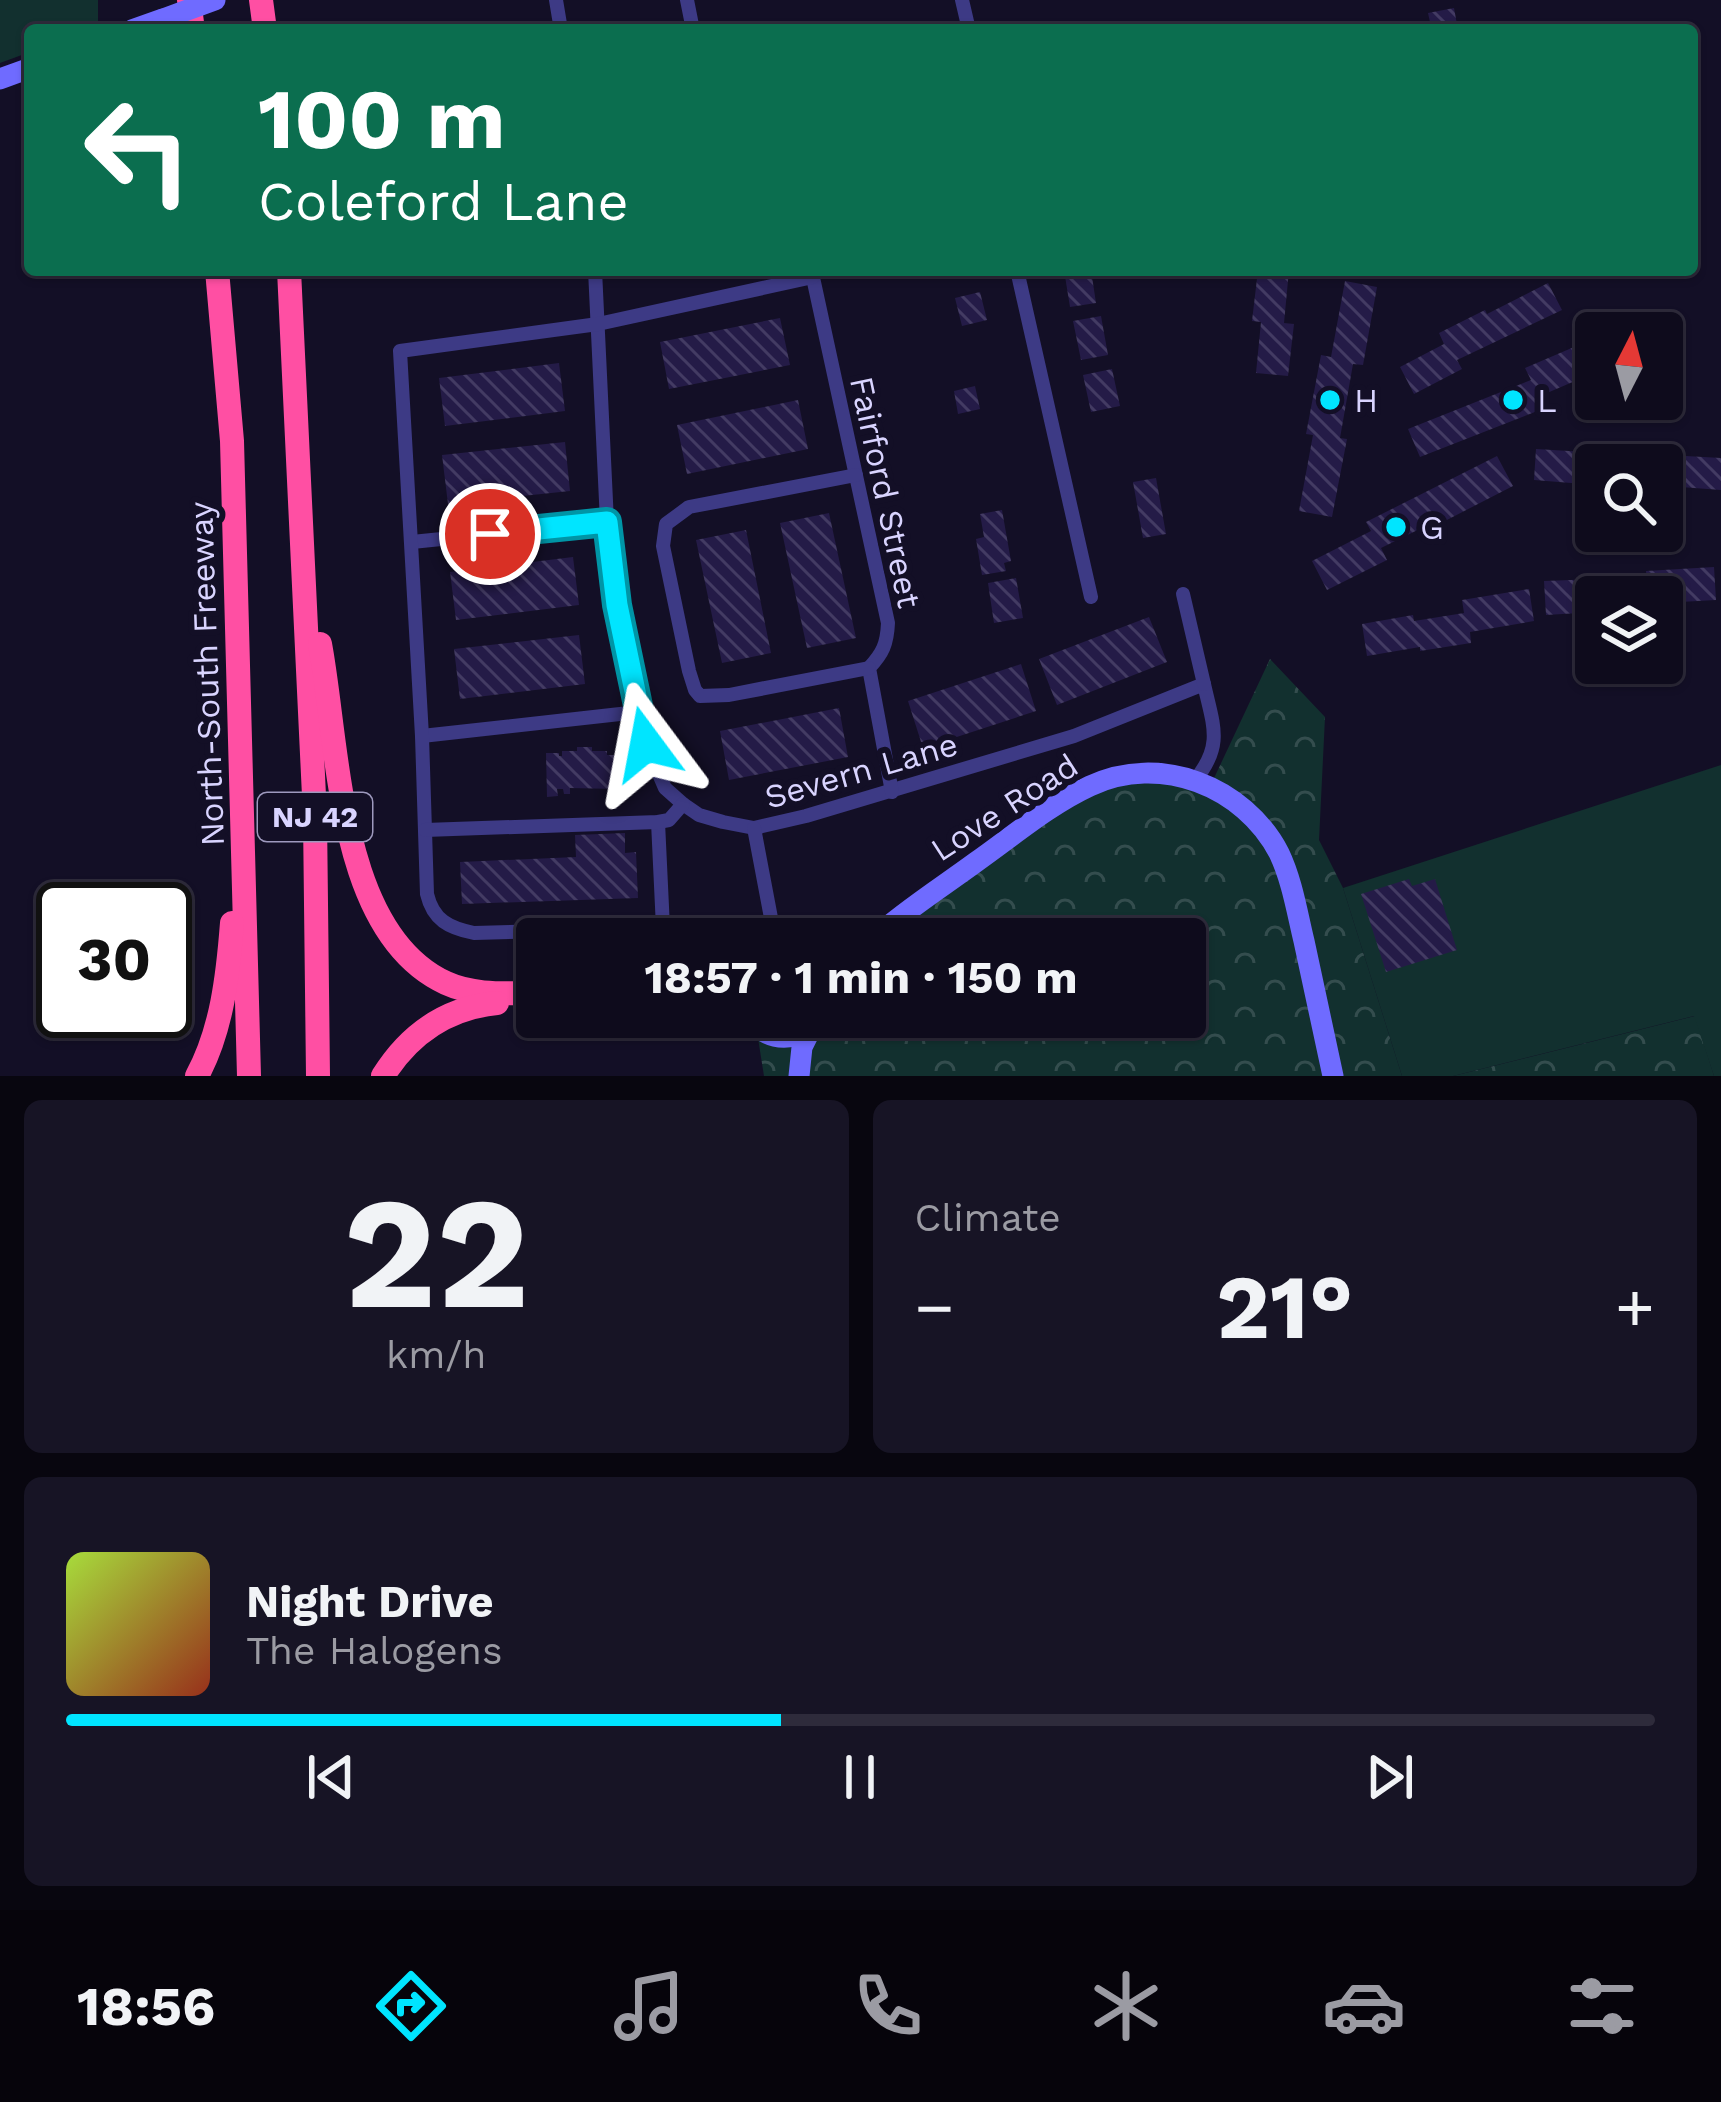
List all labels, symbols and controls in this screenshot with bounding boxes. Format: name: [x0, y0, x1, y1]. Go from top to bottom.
text: 100 m: [258, 70, 505, 168]
icon: left: [60, 72, 216, 228]
text: Coleford Lane: [258, 170, 629, 233]
north arrow: [1575, 312, 1683, 420]
map controls: [1575, 312, 1683, 684]
street label: Fairford Street: [842, 373, 929, 612]
place label: H: [1354, 381, 1378, 420]
place label: L: [1537, 381, 1557, 420]
marker: H: [1317, 387, 1343, 413]
marker: L: [1500, 387, 1526, 413]
button: search: [1575, 444, 1683, 552]
pin: [439, 483, 541, 585]
street label: North-South Freeway: [181, 501, 232, 847]
icon: arrive: [457, 501, 523, 567]
place label: G: [1420, 508, 1444, 547]
marker: G: [1383, 514, 1409, 540]
button: layers: [1575, 576, 1683, 684]
position arrow: [583, 681, 709, 807]
street label: Severn Lane: [760, 724, 962, 817]
street label: Love Road: [924, 746, 1085, 869]
road number: NJ 42: [258, 793, 372, 841]
speed limit sign: 30: [36, 882, 192, 1038]
text: 18:57 · 1 min · 150 m: [644, 951, 1078, 1004]
text: 22: [343, 1162, 529, 1345]
text: Climate: [915, 1195, 1061, 1240]
text: 21°: [1216, 1254, 1353, 1360]
text: −: [915, 1269, 954, 1346]
text: +: [1615, 1269, 1655, 1346]
text: km/h: [386, 1332, 486, 1377]
text: Night Drive: [246, 1575, 494, 1628]
text: The Halogens: [246, 1628, 502, 1673]
icon: previous: [298, 1744, 364, 1810]
icon: pause: [827, 1744, 893, 1810]
icon: next: [1357, 1744, 1423, 1810]
icon: directions: [369, 1964, 453, 2048]
icon: music: [607, 1964, 691, 2048]
icon: phone: [846, 1964, 930, 2048]
icon: climate: [1084, 1964, 1168, 2048]
icon: car: [1322, 1964, 1406, 2048]
icon: filters: [1560, 1964, 1644, 2048]
text: 18:56: [77, 1975, 215, 2038]

